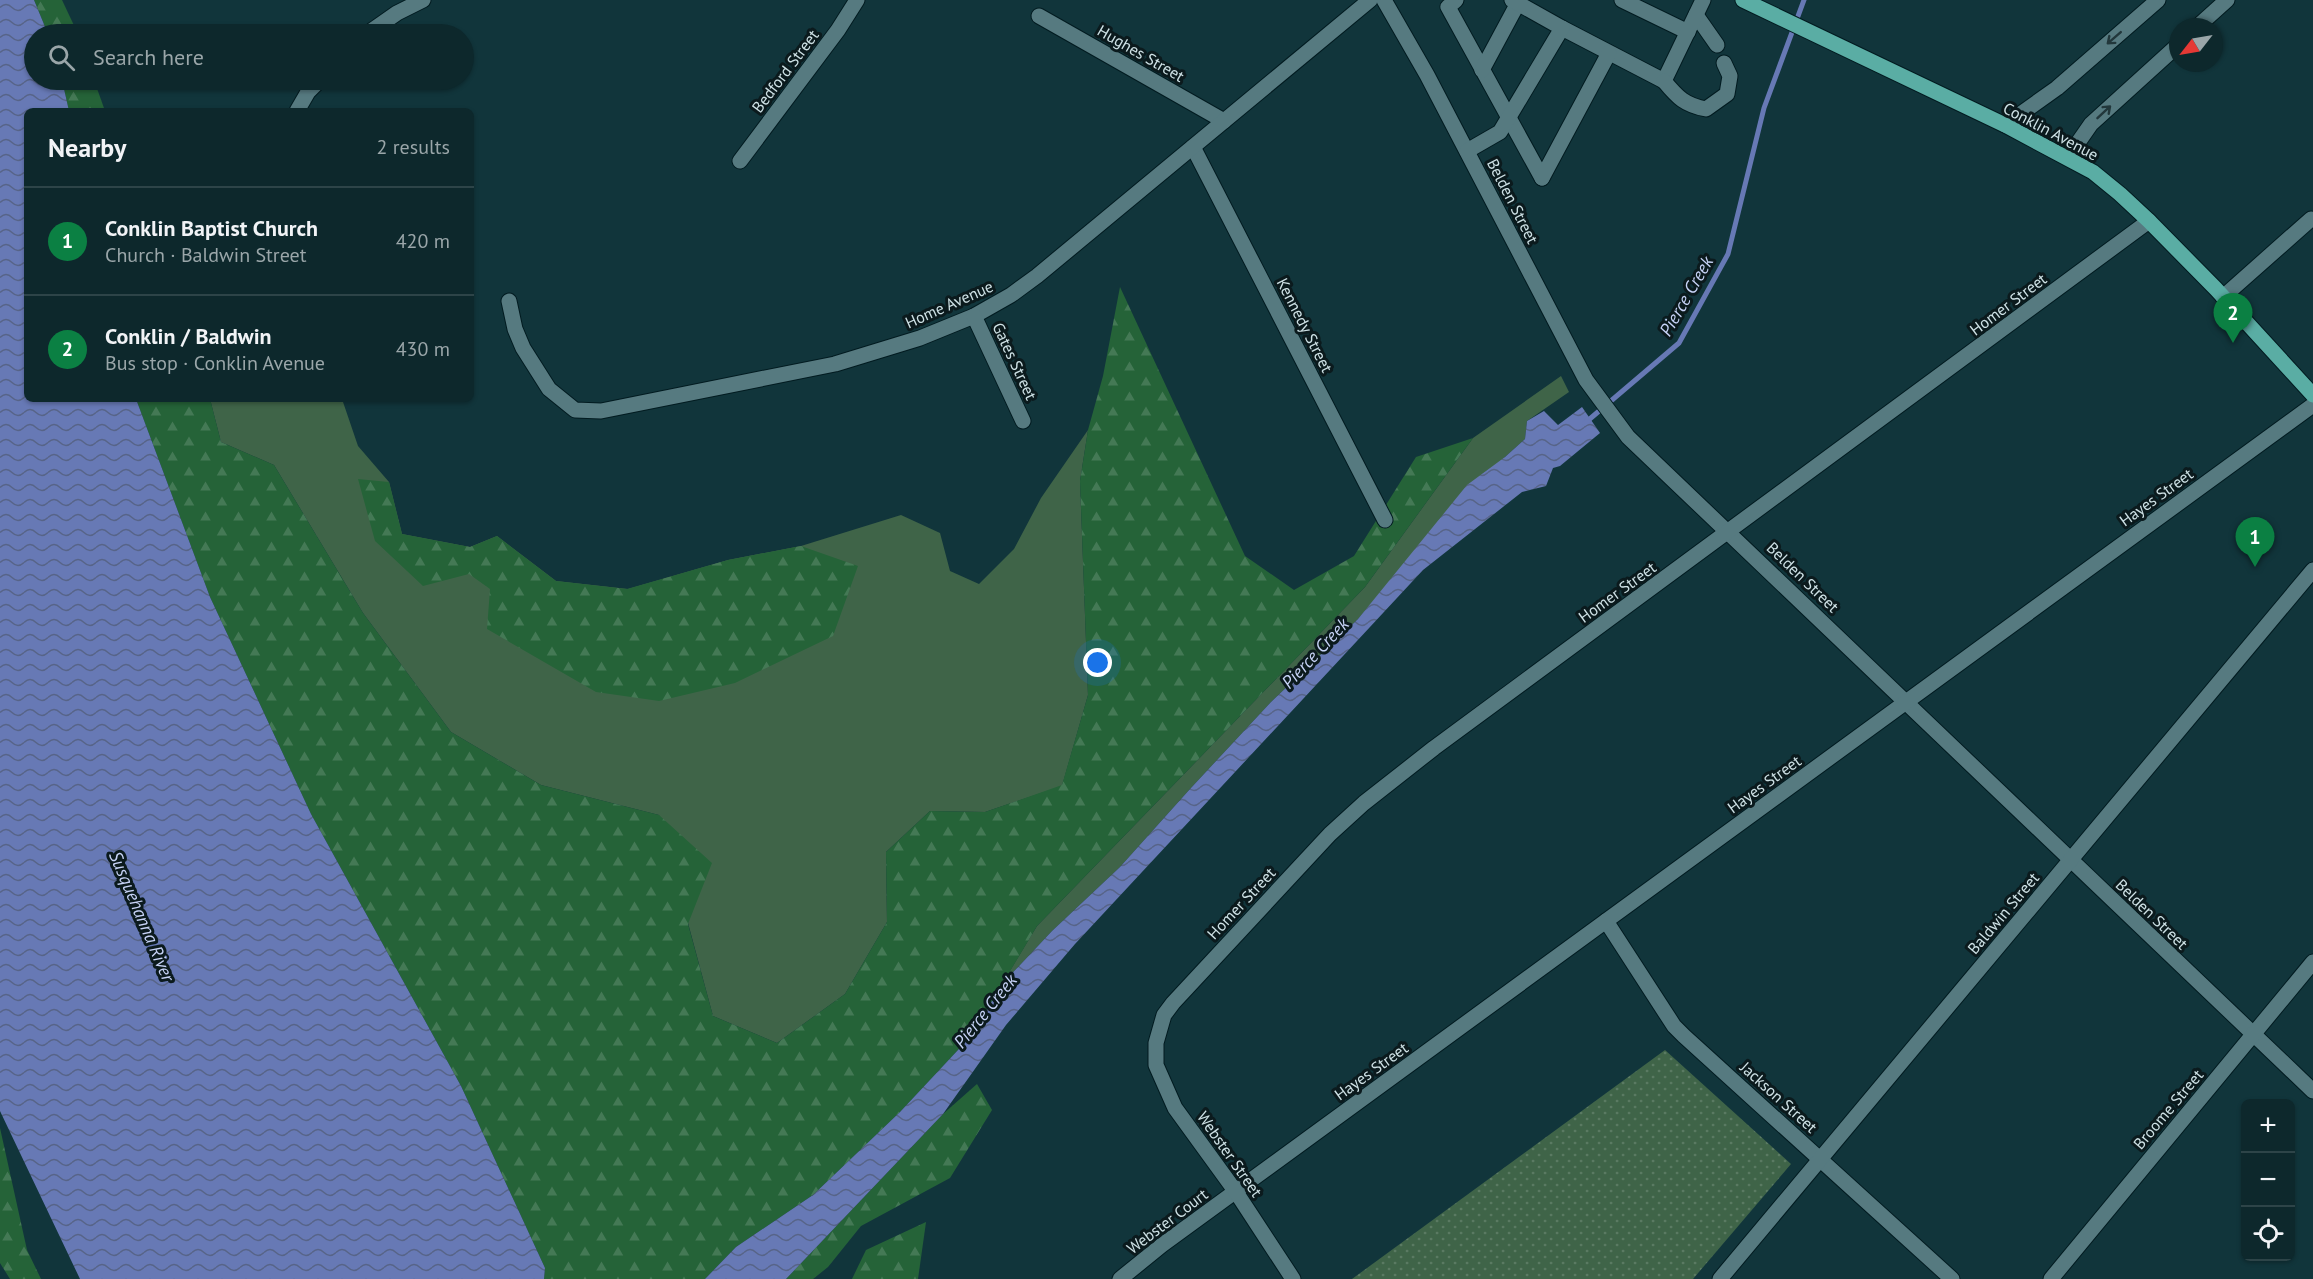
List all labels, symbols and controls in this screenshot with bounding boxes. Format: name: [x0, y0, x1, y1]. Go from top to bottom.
north arrow: [2169, 18, 2223, 72]
street label: Hughes Street: [1094, 20, 1188, 86]
search box: [24, 24, 474, 90]
street label: Bedford Street: [747, 25, 823, 116]
one-way arrow: [2106, 31, 2121, 45]
icon: search: [45, 41, 78, 74]
text: Search here: [93, 43, 204, 71]
street label: Conklin Avenue: [2000, 98, 2102, 164]
one-way arrow: [2097, 105, 2112, 119]
text: Nearby: [48, 131, 126, 164]
text: 2 results: [377, 134, 450, 160]
street label: Belden Street: [1483, 155, 1543, 247]
text: Conklin Baptist Church: [105, 214, 318, 242]
text: 1: [62, 228, 73, 254]
text: 420 m: [396, 228, 450, 254]
text: Church · Baldwin Street: [105, 242, 307, 268]
water label: Pierce Creek: [1654, 251, 1719, 340]
street label: Homer Street: [1966, 268, 2051, 339]
street label: Kennedy Street: [1273, 274, 1338, 376]
street label: Home Avenue: [902, 276, 996, 332]
pin: 2: [2214, 294, 2252, 343]
street label: Gates Street: [988, 319, 1042, 403]
text: Conklin / Baldwin: [105, 322, 272, 350]
text: 2: [62, 336, 73, 362]
text: 430 m: [396, 336, 450, 362]
text: Bus stop · Conklin Avenue: [105, 350, 325, 376]
street label: Hayes Street: [2115, 463, 2197, 530]
pin: 1: [2236, 518, 2274, 567]
street label: Belden Street: [1763, 538, 1844, 617]
street label: Homer Street: [1574, 557, 1660, 627]
water label: Pierce Creek: [1276, 612, 1354, 693]
your location: [1083, 648, 1112, 677]
street label: Hayes Street: [1723, 750, 1805, 817]
water label: Susquehanna River: [104, 847, 180, 986]
street label: Homer Street: [1203, 862, 1280, 943]
street label: Baldwin Street: [1963, 868, 2043, 958]
street label: Belden Street: [2112, 875, 2193, 954]
water label: Pierce Creek: [948, 969, 1022, 1053]
street label: Hayes Street: [1330, 1037, 1412, 1104]
street label: Jackson Street: [1736, 1057, 1822, 1137]
street label: Broome Street: [2129, 1065, 2208, 1153]
map controls: [2241, 1099, 2295, 1261]
button: +: [2241, 1099, 2295, 1153]
street label: Webster Street: [1193, 1107, 1267, 1201]
button: −: [2241, 1153, 2295, 1207]
street label: Webster Court: [1123, 1184, 1212, 1258]
button: locate: [2241, 1207, 2295, 1261]

